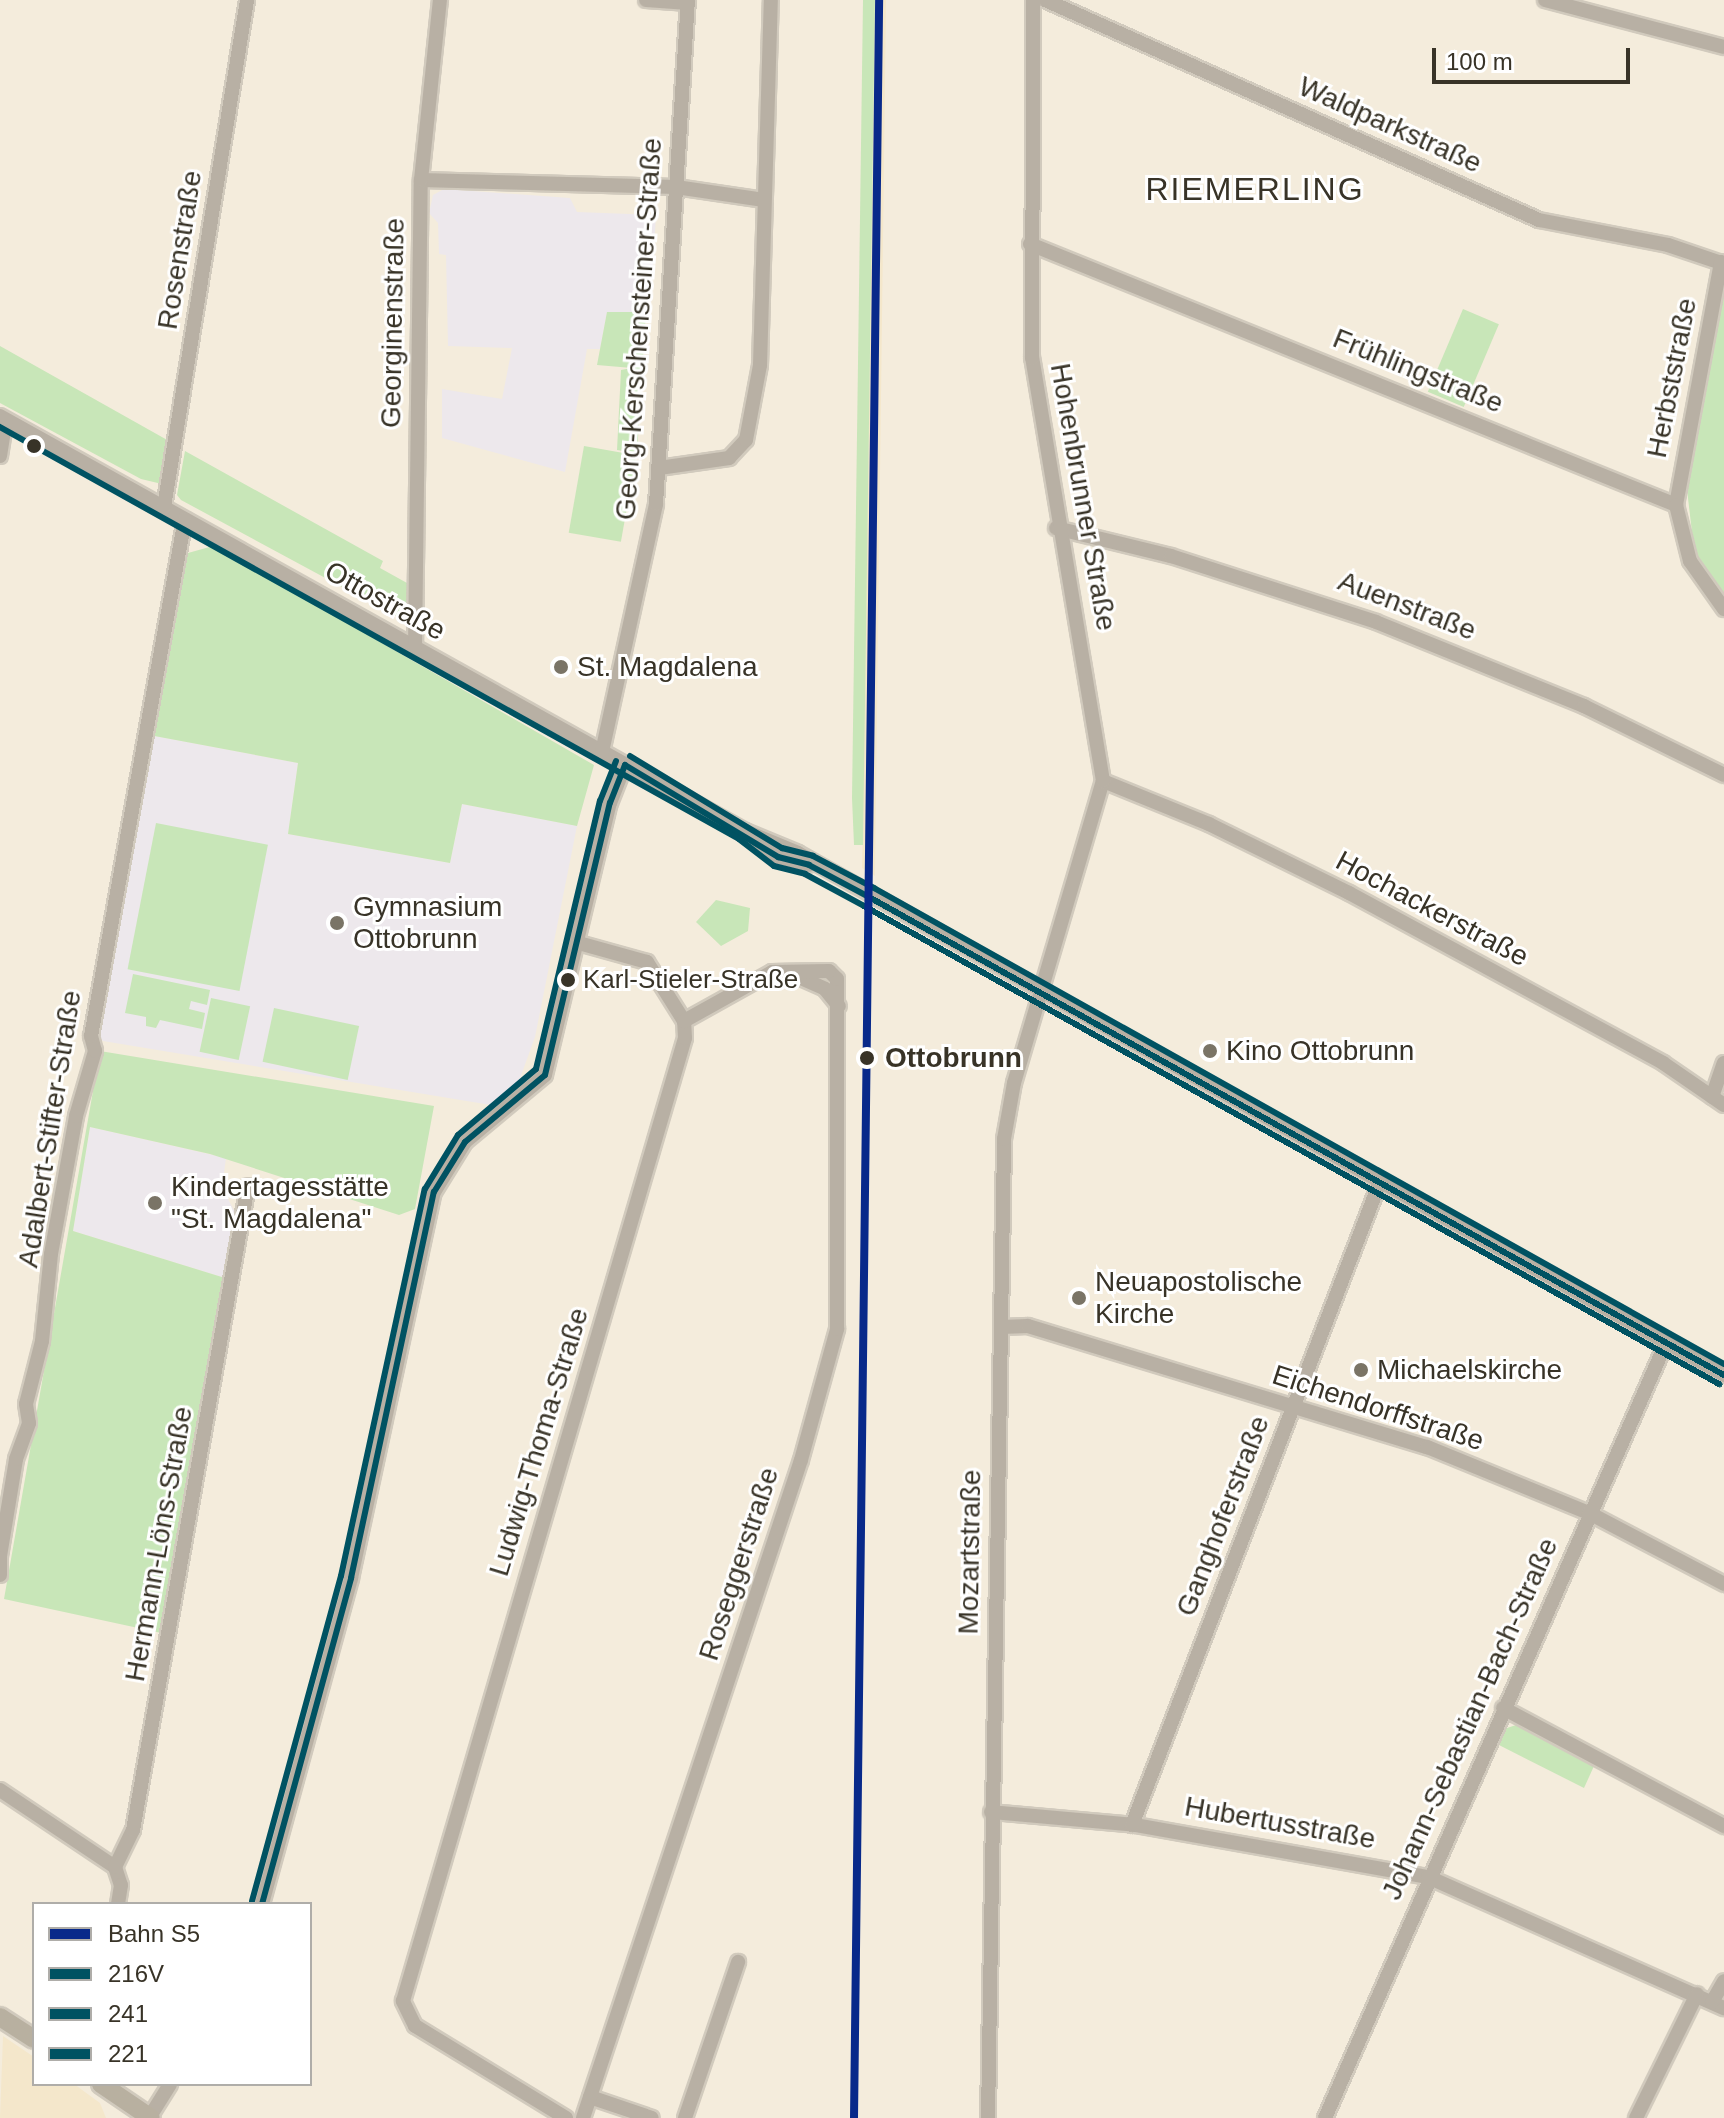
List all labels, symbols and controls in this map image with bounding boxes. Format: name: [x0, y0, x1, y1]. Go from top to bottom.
scale bar: [1436, 32, 1634, 82]
text: 100 m: [1446, 48, 1513, 75]
street label: Waldparkstraße: [1293, 70, 1487, 180]
street label: Georg-Kerschensteiner-Straße: [609, 137, 669, 521]
street label: Rosenstraße: [151, 168, 209, 332]
district label: RIEMERLING: [1145, 170, 1365, 208]
street label: Georginenstraße: [374, 218, 412, 428]
street label: Herbststraße: [1640, 295, 1704, 461]
street label: Frühlingstraße: [1328, 322, 1508, 420]
street label: Hohenbrunner Straße: [1043, 361, 1123, 633]
unlabelled marker: [26, 438, 42, 454]
street label: Ottostraße: [319, 554, 451, 648]
street label: Auenstraße: [1333, 564, 1481, 648]
place label: St. Magdalena: [577, 650, 758, 684]
marker: St. Magdalena: [552, 658, 570, 676]
street label: Hochackerstraße: [1330, 844, 1534, 974]
place label: Gymnasium Ottobrunn: [353, 890, 502, 956]
marker: Gymnasium Ottobrunn: [328, 914, 346, 932]
place label: Karl-Stieler-Straße: [583, 964, 798, 996]
marker: Karl-Stieler-Straße: [560, 972, 576, 988]
street label: Adalbert-Stifter-Straße: [11, 988, 89, 1270]
place label: Kino Ottobrunn: [1226, 1034, 1414, 1068]
place label: Ottobrunn: [885, 1041, 1022, 1075]
marker: Kino Ottobrunn: [1201, 1042, 1219, 1060]
marker: Ottobrunn: [856, 1047, 878, 1069]
place label: Kindertagesstätte "St. Magdalena": [171, 1170, 389, 1236]
marker: Kindertagesstätte "St. Magdalena": [146, 1194, 164, 1212]
place label: Neuapostolische Kirche: [1095, 1265, 1302, 1331]
marker: Neuapostolische Kirche: [1070, 1289, 1088, 1307]
street label: Ludwig-Thoma-Straße: [482, 1304, 596, 1580]
place label: Michaelskirche: [1377, 1353, 1562, 1387]
street label: Eichendorffstraße: [1268, 1358, 1488, 1458]
marker: Michaelskirche: [1352, 1361, 1370, 1379]
street label: Hermann-Löns-Straße: [118, 1404, 200, 1684]
street label: Ganghoferstraße: [1169, 1411, 1277, 1621]
street label: Roseggerstraße: [692, 1463, 786, 1665]
street label: Mozartstraße: [952, 1469, 988, 1635]
street label: Johann-Sebastian-Bach-Straße: [1375, 1533, 1565, 1905]
street label: Hubertusstraße: [1182, 1790, 1378, 1856]
legend: [32, 1902, 312, 2086]
text: Bahn S5: [108, 1920, 200, 1947]
text: 216V: [108, 1960, 164, 1987]
text: 241: [108, 2000, 148, 2027]
text: 221: [108, 2040, 148, 2067]

